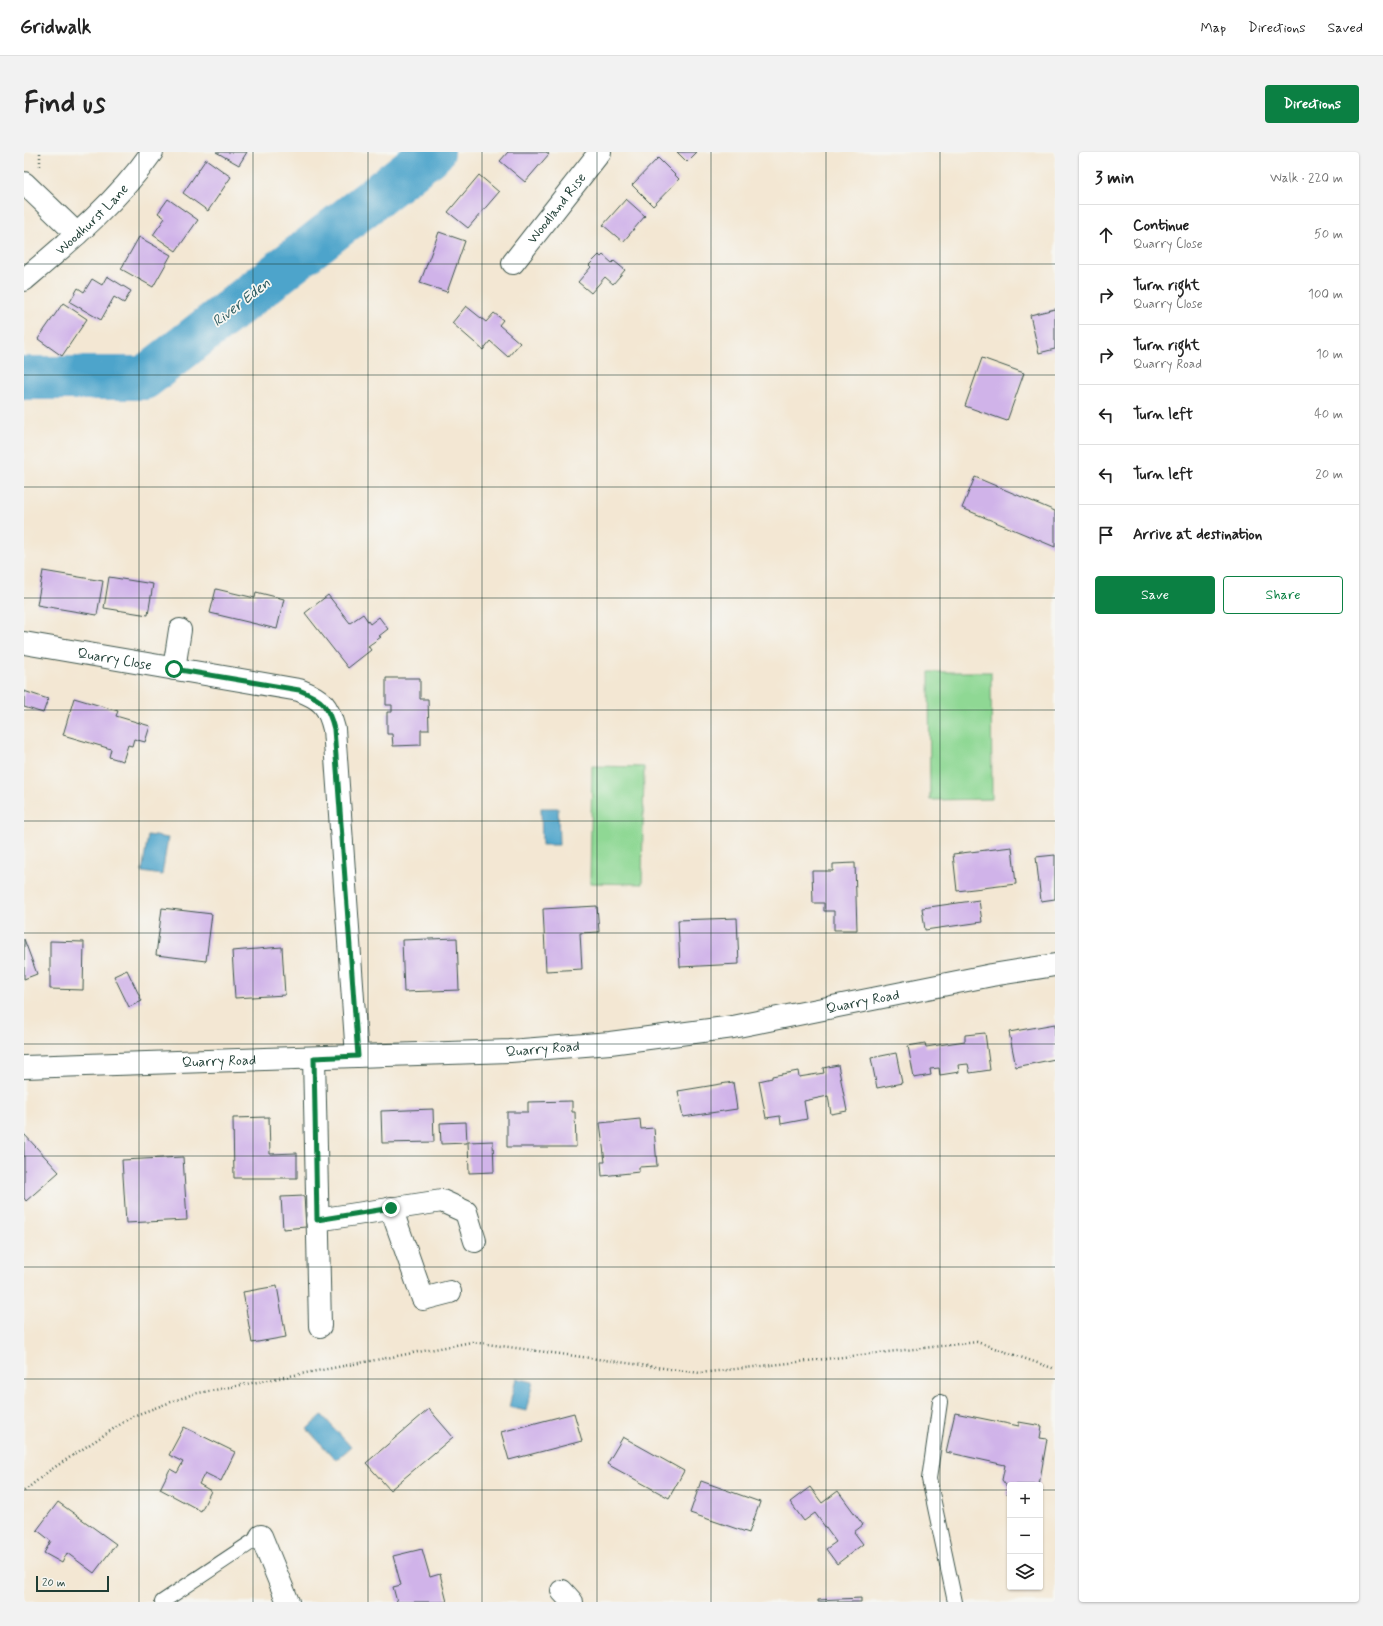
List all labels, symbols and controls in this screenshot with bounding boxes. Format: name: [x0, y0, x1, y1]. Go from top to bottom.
text: Gridwalk: [20, 15, 91, 40]
text: Map: [1200, 19, 1226, 37]
text: Directions: [1248, 19, 1306, 37]
text: Saved: [1328, 19, 1363, 37]
button: Directions: [1265, 85, 1359, 123]
text: Find us: [24, 86, 105, 123]
text: 3 min: [1095, 167, 1134, 189]
street label: Woodland Rise: [524, 169, 590, 248]
text: Walk · 220 m: [1270, 170, 1343, 187]
street label: Woodhurst Lane: [52, 180, 133, 259]
text: Continue: [1133, 216, 1189, 236]
icon: ahead: [1095, 224, 1117, 246]
text: 50 m: [1314, 226, 1343, 243]
text: Quarry Close: [1133, 236, 1203, 253]
water label: River Eden: [208, 274, 275, 332]
text: Turn right: [1133, 276, 1200, 296]
icon: right: [1095, 284, 1117, 306]
text: 100 m: [1308, 286, 1343, 303]
text: Quarry Close: [1133, 296, 1203, 313]
text: Turn right: [1133, 336, 1200, 356]
icon: right: [1095, 344, 1117, 366]
text: 10 m: [1316, 346, 1343, 363]
text: Quarry Road: [1133, 356, 1202, 373]
icon: left: [1095, 404, 1117, 426]
text: Turn left: [1133, 405, 1193, 425]
text: 40 m: [1314, 406, 1343, 423]
icon: left: [1095, 464, 1117, 486]
text: Turn left: [1133, 465, 1193, 485]
text: 20 m: [1315, 466, 1343, 483]
icon: arrive: [1095, 524, 1117, 546]
text: Arrive at destination: [1133, 525, 1262, 545]
button: Save: [1095, 576, 1215, 614]
button: Share: [1223, 576, 1343, 614]
street label: Quarry Close: [76, 644, 153, 675]
route start: [165, 660, 183, 678]
street label: Quarry Road: [825, 986, 901, 1018]
street label: Quarry Road: [505, 1037, 580, 1061]
street label: Quarry Road: [182, 1051, 256, 1072]
route end: [382, 1199, 400, 1217]
map controls: [1007, 1482, 1043, 1590]
button: +: [1007, 1482, 1043, 1518]
button: −: [1007, 1518, 1043, 1554]
button: layers: [1007, 1554, 1043, 1590]
scale bar: [36, 1574, 109, 1593]
text: 20 m: [42, 1576, 65, 1590]

